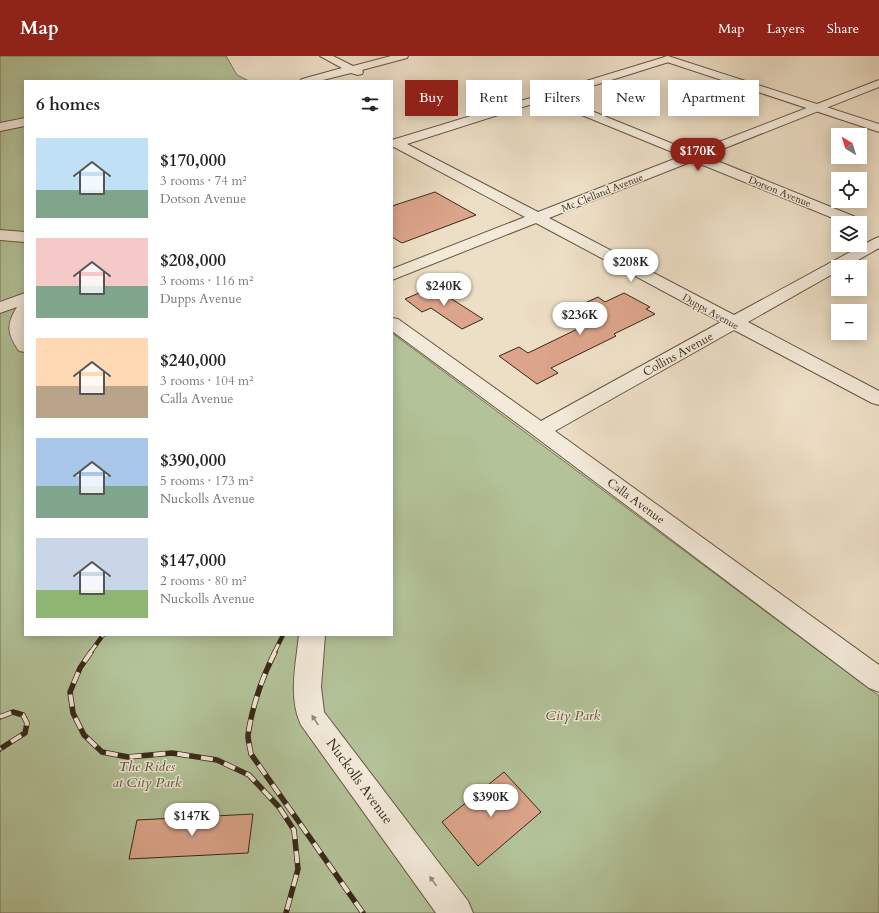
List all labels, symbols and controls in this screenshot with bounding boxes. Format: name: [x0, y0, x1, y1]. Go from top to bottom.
text: Map: [20, 15, 59, 41]
text: Map: [718, 19, 745, 38]
text: Layers: [767, 19, 805, 38]
text: Share: [827, 19, 859, 38]
chip: Buy: [405, 80, 458, 116]
chip: Rent: [466, 80, 522, 116]
chip: Filters: [530, 80, 594, 116]
chip: New: [602, 80, 660, 116]
chip: Apartment: [668, 80, 759, 116]
text: 6 homes: [36, 93, 100, 116]
icon: filters: [359, 93, 381, 115]
north arrow: [831, 128, 867, 164]
map controls: [831, 128, 867, 340]
pin: $170K: [670, 138, 726, 172]
text: $170K: [679, 142, 717, 160]
text: $170,000: [160, 149, 226, 172]
icon: home: [68, 154, 116, 202]
street label: Mc Clelland Avenue: [559, 170, 646, 216]
text: 3 rooms · 74 m²: [160, 172, 247, 190]
button: locate: [831, 172, 867, 208]
street label: Dotson Avenue: [746, 173, 813, 211]
text: Dotson Avenue: [160, 190, 246, 208]
button: layers: [831, 216, 867, 252]
text: $208,000: [160, 249, 226, 272]
pin: $208K: [603, 249, 659, 283]
text: $208K: [612, 253, 650, 271]
icon: home: [68, 254, 116, 302]
button: +: [831, 260, 867, 296]
text: 3 rooms · 116 m²: [160, 272, 253, 290]
pin: $240K: [416, 273, 472, 307]
text: $240K: [425, 277, 463, 295]
text: Dupps Avenue: [160, 290, 242, 308]
street label: Dupps Avenue: [680, 291, 742, 333]
pin: $236K: [552, 302, 608, 336]
button: −: [831, 304, 867, 340]
text: $236K: [561, 306, 599, 324]
street label: Collins Avenue: [640, 328, 716, 380]
text: $240,000: [160, 349, 226, 372]
icon: home: [68, 354, 116, 402]
text: 3 rooms · 104 m²: [160, 372, 253, 390]
text: Calla Avenue: [160, 390, 233, 408]
text: $390,000: [160, 449, 226, 472]
icon: home: [68, 454, 116, 502]
text: 5 rooms · 173 m²: [160, 472, 253, 490]
street label: Calla Avenue: [604, 475, 668, 527]
text: Nuckolls Avenue: [160, 490, 255, 508]
text: $147,000: [160, 549, 226, 572]
icon: home: [68, 554, 116, 602]
text: 2 rooms · 80 m²: [160, 572, 247, 590]
text: Nuckolls Avenue: [160, 590, 255, 608]
park label: City Park: [545, 706, 601, 725]
one-way arrow: [311, 715, 319, 725]
street label: Nuckolls Avenue: [322, 734, 397, 828]
park label: The Rides at City Park: [112, 757, 182, 792]
pin: $390K: [463, 784, 519, 818]
text: $390K: [472, 788, 510, 806]
pin: $147K: [164, 803, 220, 837]
text: $147K: [173, 807, 211, 825]
one-way arrow: [428, 876, 437, 887]

